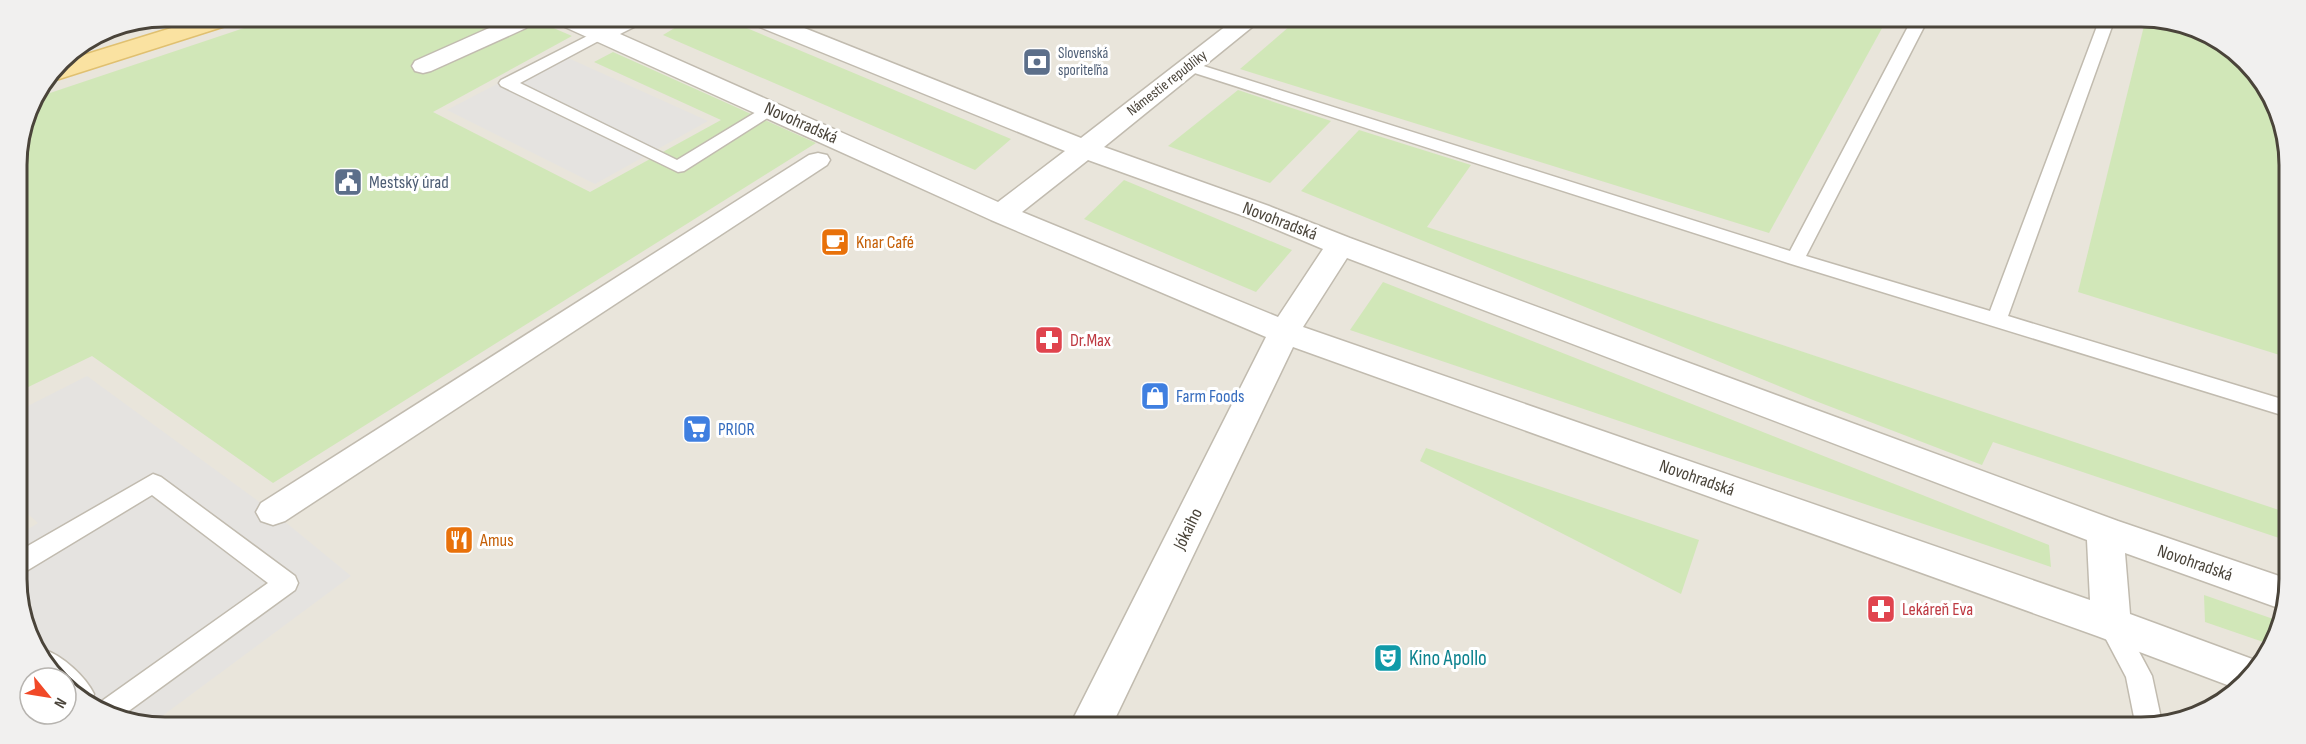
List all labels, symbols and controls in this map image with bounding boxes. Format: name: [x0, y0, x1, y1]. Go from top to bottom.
place label: Slovenská sporiteľňa: [1058, 44, 1109, 80]
bank icon: Slovenská sporiteľňa: [1021, 46, 1053, 78]
street label: Námestie republiky: [1123, 46, 1211, 120]
street label: Novohradská: [761, 98, 841, 148]
public building icon: Mestský úrad: [332, 166, 364, 198]
place label: Mestský úrad: [369, 172, 449, 193]
street label: Novohradská: [1240, 197, 1320, 245]
cafe icon: Knar Café: [819, 226, 851, 258]
place label: Knar Café: [856, 232, 914, 253]
pharmacy icon: Dr.Max: [1033, 324, 1065, 356]
place label: Dr.Max: [1070, 330, 1111, 351]
shop icon: Farm Foods: [1139, 380, 1171, 412]
place label: Farm Foods: [1176, 386, 1245, 407]
supermarket icon: PRIOR: [681, 413, 713, 445]
place label: PRIOR: [718, 419, 755, 440]
street label: Novohradská: [1657, 455, 1737, 501]
street label: Jókaiho: [1169, 505, 1207, 554]
restaurant icon: Amus: [443, 524, 475, 556]
place label: Amus: [479, 530, 514, 551]
street label: Novohradská: [2155, 540, 2235, 586]
pharmacy icon: Lekáreň Eva: [1865, 593, 1897, 625]
place label: Lekáreň Eva: [1902, 599, 1973, 620]
theatre icon: Kino Apollo: [1372, 642, 1404, 674]
place label: Kino Apollo: [1409, 646, 1487, 671]
north arrow: [18, 666, 78, 726]
text: N: [49, 694, 70, 711]

